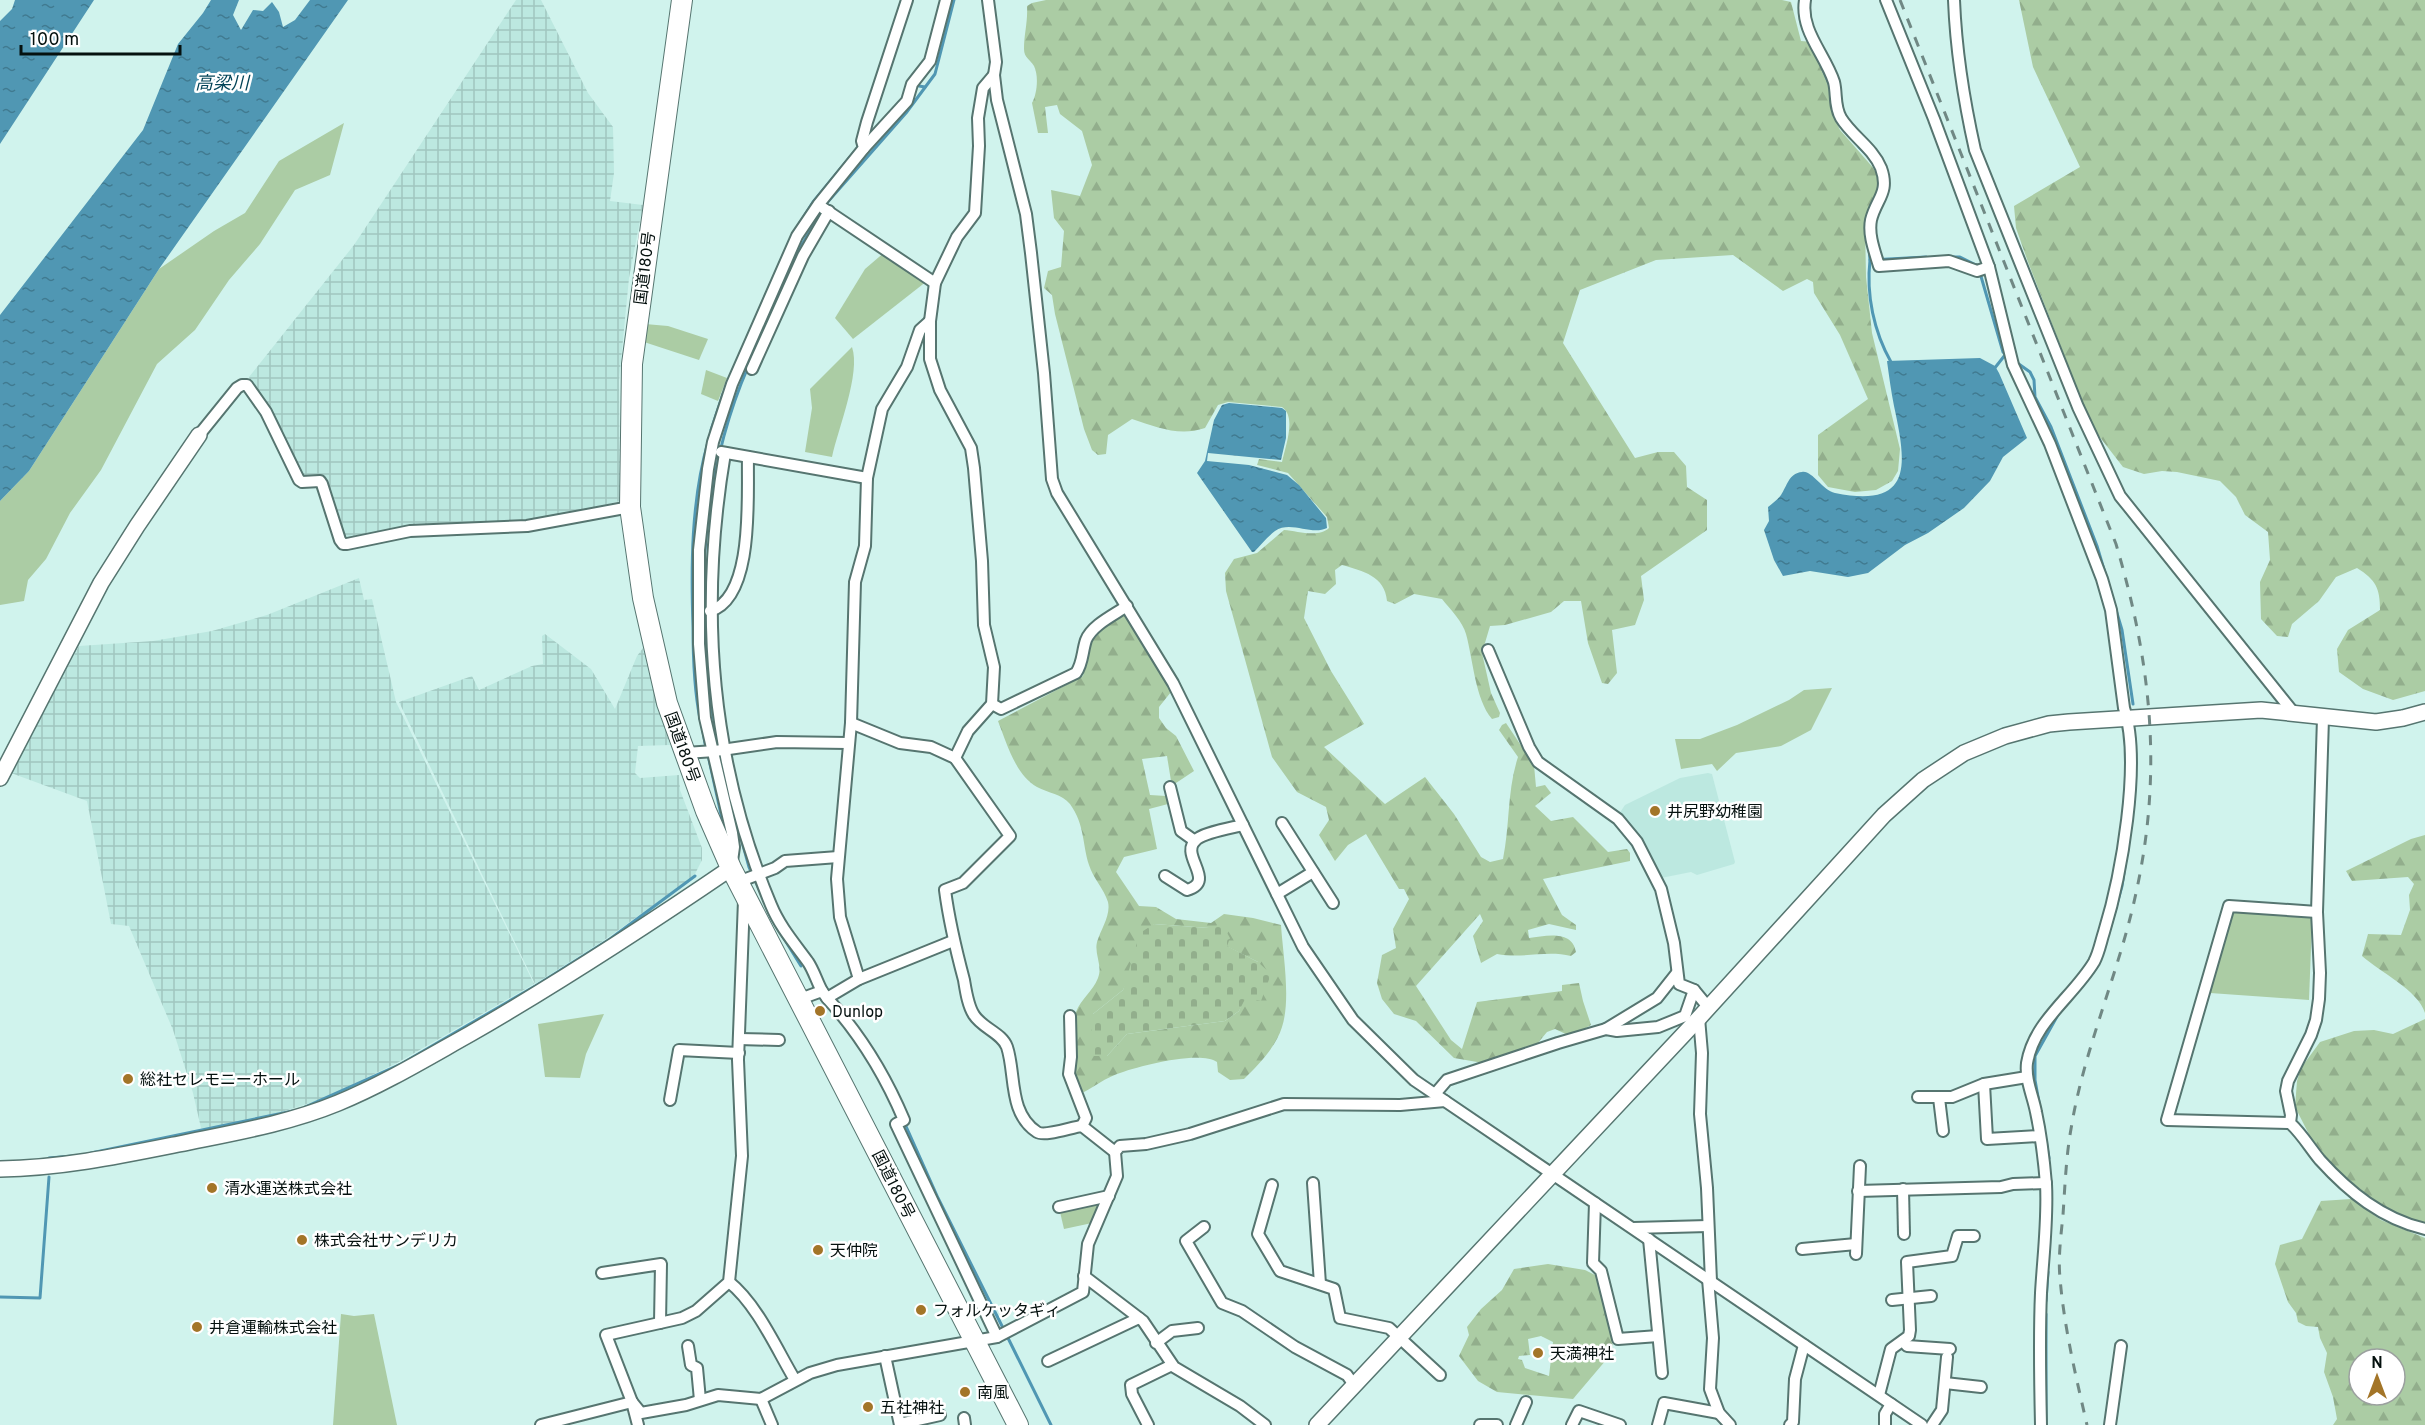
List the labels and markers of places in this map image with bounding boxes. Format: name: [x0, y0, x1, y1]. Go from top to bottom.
place label: 井尻野幼稚園: [1667, 803, 1763, 823]
marker: 井尻野幼稚園: [1648, 804, 1662, 818]
place label: Dunlop: [832, 1003, 883, 1023]
marker: Dunlop: [813, 1004, 827, 1018]
place label: 総社セレモニーホール: [140, 1071, 300, 1091]
marker: 総社セレモニーホール: [121, 1072, 135, 1086]
place label: 清水運送株式会社: [224, 1180, 352, 1200]
marker: 清水運送株式会社: [205, 1181, 219, 1195]
place label: 株式会社サンデリカ: [314, 1232, 458, 1252]
marker: 株式会社サンデリカ: [295, 1233, 309, 1247]
place label: 天仲院: [830, 1242, 878, 1262]
marker: 天仲院: [811, 1243, 825, 1257]
place label: フォルケッタギィ: [933, 1302, 1061, 1322]
marker: フォルケッタギィ: [914, 1303, 928, 1317]
place label: 井倉運輸株式会社: [209, 1319, 337, 1339]
marker: 井倉運輸株式会社: [190, 1320, 204, 1334]
place label: 天満神社: [1550, 1345, 1614, 1365]
marker: 天満神社: [1531, 1346, 1545, 1360]
place label: 南風: [977, 1384, 1009, 1404]
marker: 南風: [958, 1385, 972, 1399]
place label: 五社神社: [880, 1399, 944, 1419]
marker: 五社神社: [861, 1400, 875, 1414]

